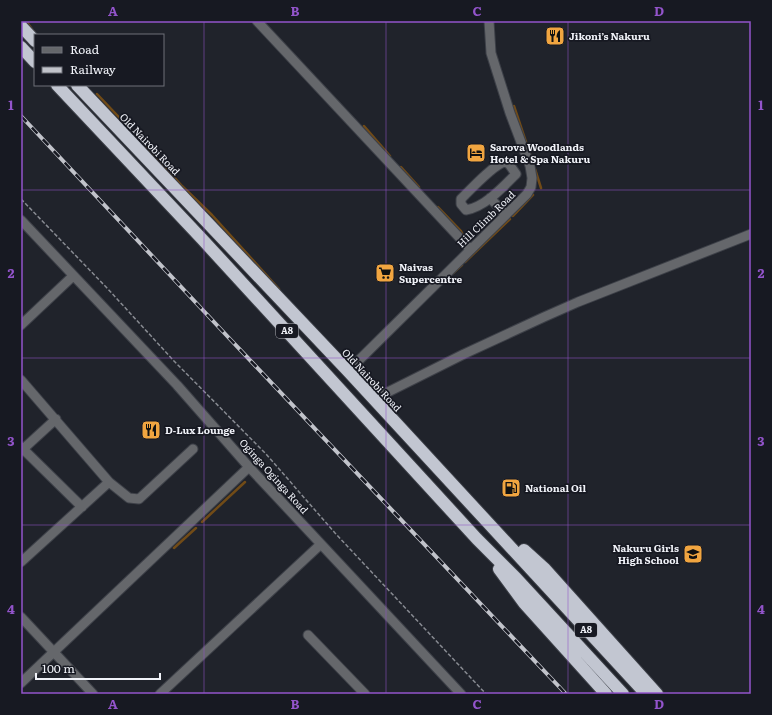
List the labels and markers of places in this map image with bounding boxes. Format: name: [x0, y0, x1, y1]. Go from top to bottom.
restaurant icon: Jikoni’s Nakuru: [544, 25, 566, 47]
place label: Jikoni’s Nakuru: [569, 28, 650, 43]
place label: Sarova Woodlands Hotel & Spa Nakuru: [490, 139, 590, 166]
hotel icon: Sarova Woodlands Hotel & Spa Nakuru: [465, 142, 487, 164]
place label: Naivas Supercentre: [399, 259, 462, 286]
supermarket icon: Naivas Supercentre: [374, 262, 396, 284]
restaurant icon: D-Lux Lounge: [140, 419, 162, 441]
place label: D-Lux Lounge: [165, 422, 235, 437]
fuel station icon: National Oil: [500, 477, 522, 499]
place label: National Oil: [525, 480, 586, 495]
place label: Nakuru Girls High School: [612, 540, 679, 567]
school or university icon: Nakuru Girls High School: [682, 543, 704, 565]

